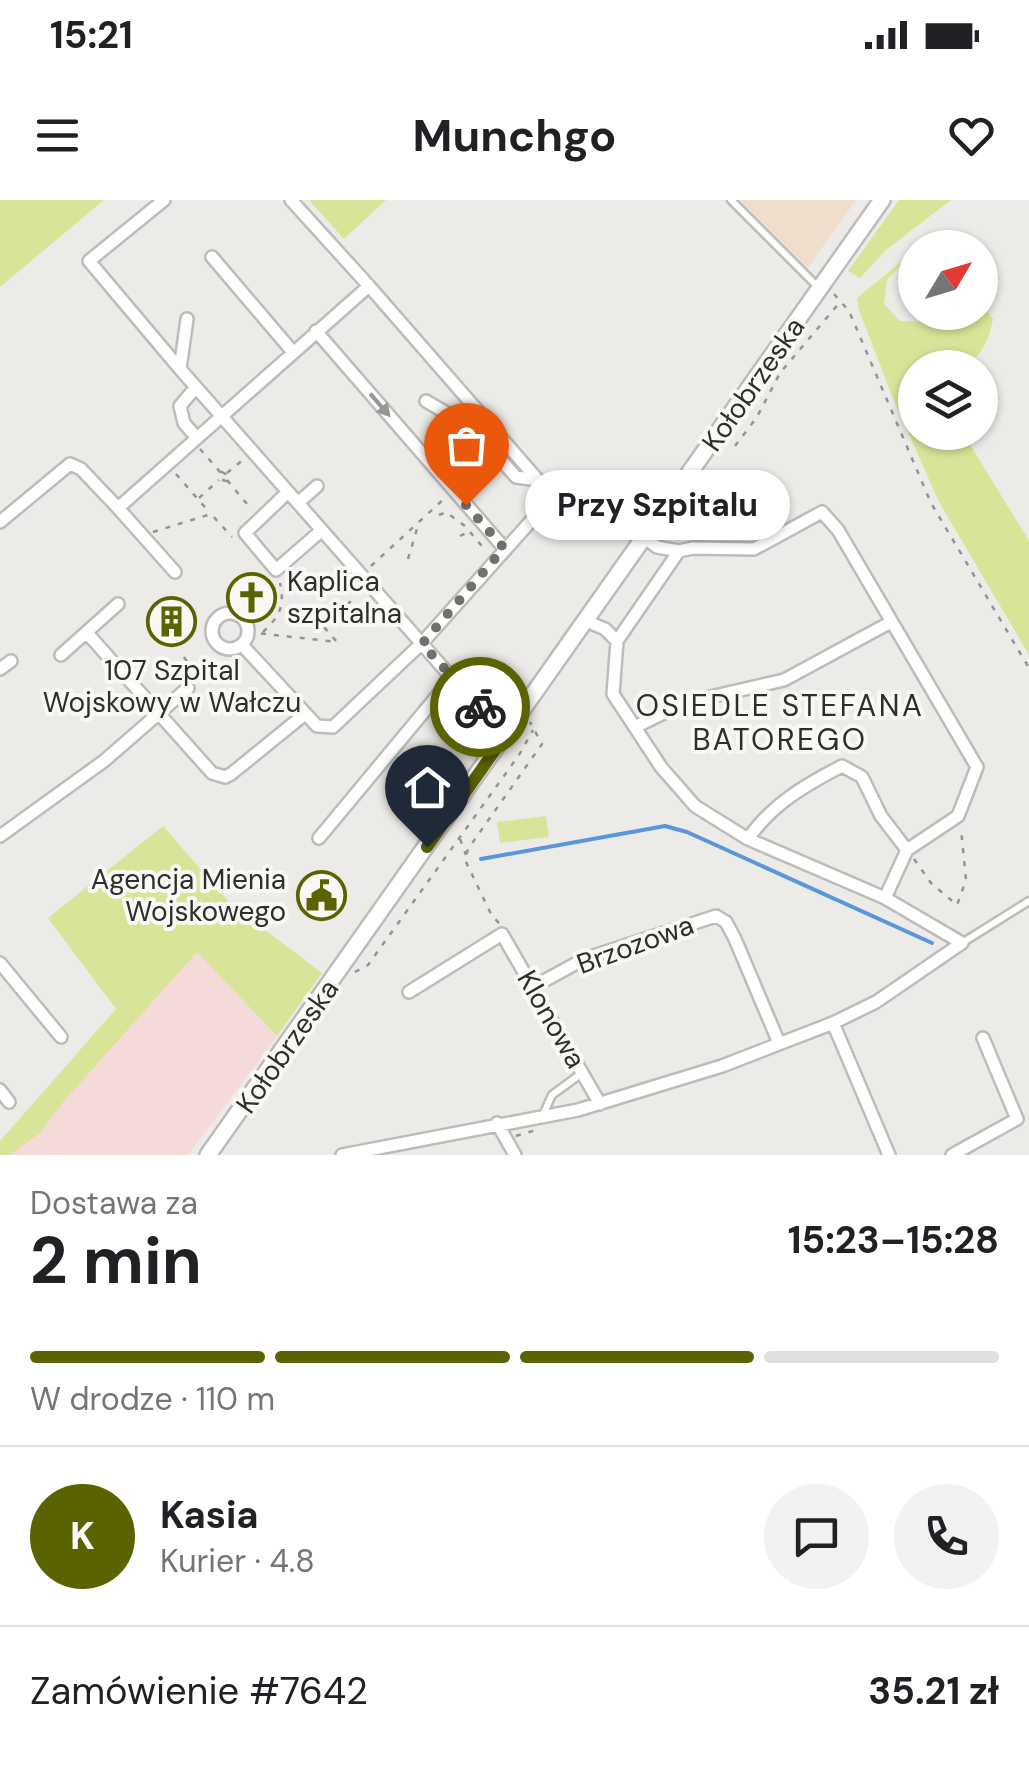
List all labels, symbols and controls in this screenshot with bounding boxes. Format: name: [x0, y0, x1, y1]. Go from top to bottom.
text: 15:21: [50, 10, 133, 60]
text: Munchgo: [413, 106, 616, 165]
icon: menu: [30, 108, 85, 163]
icon: heart: [944, 108, 999, 163]
north arrow: [898, 230, 998, 330]
map controls: [898, 230, 998, 450]
street label: Kołobrzeska: [694, 310, 813, 459]
button: layers: [898, 350, 998, 450]
one-way arrow: [369, 392, 391, 417]
pin: [424, 403, 509, 506]
icon: bag: [439, 418, 494, 473]
callout: Przy Szpitalu: [526, 470, 791, 540]
text: Przy Szpitalu: [557, 484, 758, 526]
place label: Kaplica szpitalna: [287, 563, 402, 632]
church icon: Kaplica szpitalna: [226, 571, 278, 623]
building icon: 107 Szpital Wojskowy w Wałczu: [146, 596, 198, 648]
place label: 107 Szpital Wojskowy w Wałczu: [43, 652, 301, 721]
courier: [430, 657, 530, 757]
icon: bike: [453, 680, 508, 735]
district label: OSIEDLE STEFANA BATOREGO: [636, 686, 924, 759]
pin: [385, 745, 470, 848]
icon: home: [400, 760, 455, 815]
place label: Agencja Mienia Wojskowego: [91, 861, 286, 930]
public building icon: Agencja Mienia Wojskowego: [295, 869, 347, 921]
street label: Brzozowa: [572, 906, 699, 983]
street label: Klonowa: [509, 963, 594, 1075]
street label: Kołobrzeska: [228, 972, 347, 1121]
text: Dostawa za: [30, 1182, 198, 1224]
text: 15:23–15:28: [788, 1215, 999, 1265]
text: 2 min: [30, 1219, 202, 1303]
text: W drodze · 110 m: [30, 1378, 275, 1420]
button: chat: [764, 1484, 869, 1589]
button: phone: [894, 1484, 999, 1589]
text: Kasia: [160, 1490, 259, 1540]
text: K: [70, 1511, 95, 1561]
text: Kurier · 4.8: [160, 1540, 315, 1582]
text: Zamówienie #7642: [30, 1666, 368, 1716]
text: 35.21 zł: [868, 1666, 999, 1716]

